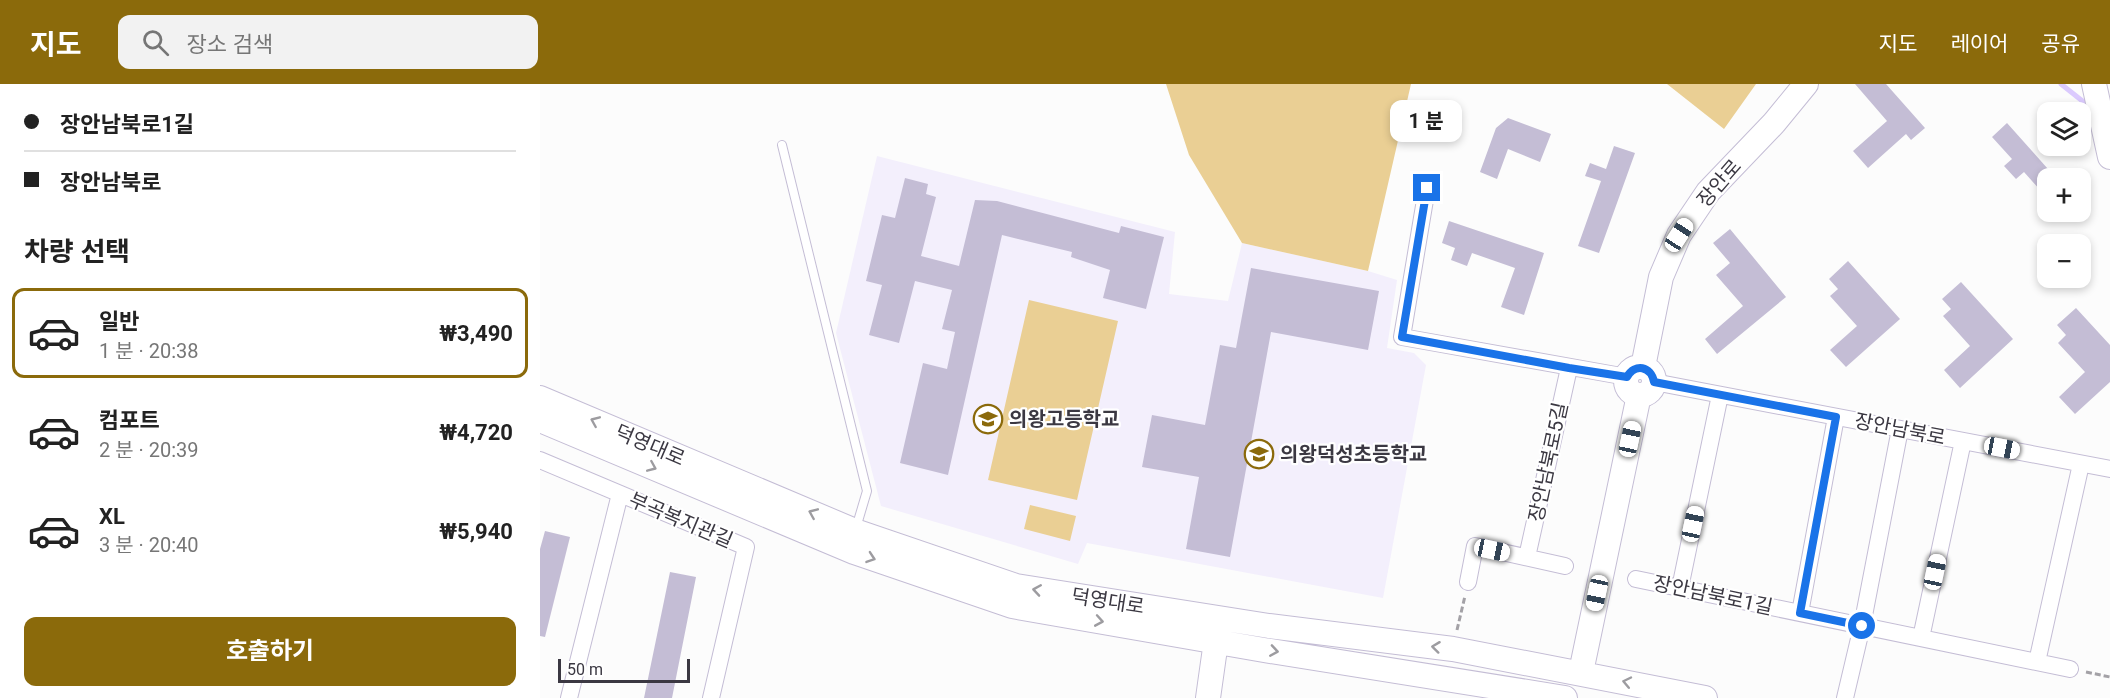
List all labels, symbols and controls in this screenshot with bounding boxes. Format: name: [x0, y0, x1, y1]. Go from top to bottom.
search box: [118, 15, 538, 69]
icon: search: [139, 26, 172, 59]
text: 지도: [30, 28, 82, 61]
text: 장소 검색: [187, 32, 273, 57]
text: 지도: [1879, 32, 1917, 56]
text: 레이어: [1950, 32, 2008, 56]
text: 공유: [2041, 32, 2080, 56]
callout: 1 분: [1391, 101, 1463, 143]
map controls: [2037, 102, 2091, 288]
button: layers: [2037, 102, 2091, 156]
text: 1 분: [1409, 109, 1443, 133]
text: 장안남북로1길: [60, 112, 194, 137]
street label: 장안로: [1692, 154, 1746, 212]
button: +: [2037, 168, 2091, 222]
text: 장안남북로: [60, 170, 161, 195]
route end: [1413, 174, 1440, 201]
car: [1662, 215, 1696, 255]
button: −: [2037, 234, 2091, 288]
text: 차량 선택: [24, 236, 130, 268]
icon: car: [27, 306, 81, 360]
text: 일반: [99, 309, 139, 334]
text: ₩3,490: [439, 321, 513, 346]
text: 1 분 · 20:38: [99, 339, 199, 363]
street label: 장안남북로5길: [1524, 400, 1572, 524]
school or university icon: 의왕고등학교: [972, 403, 1004, 435]
icon: car: [27, 405, 81, 459]
place label: 의왕고등학교: [1009, 407, 1119, 431]
text: 컴포트: [99, 408, 160, 433]
street label: 장안남북로: [1853, 408, 1947, 450]
one-way arrow: [590, 417, 601, 429]
text: ₩4,720: [439, 420, 513, 445]
street label: 덕영대로: [611, 420, 689, 470]
car: [1617, 420, 1643, 458]
car: [1983, 436, 2021, 460]
text: 2 분 · 20:39: [99, 438, 199, 462]
school or university icon: 의왕덕성초등학교: [1243, 438, 1275, 470]
place label: 의왕덕성초등학교: [1280, 442, 1427, 466]
one-way arrow: [646, 460, 657, 472]
street label: 부곡복지관길: [625, 487, 737, 553]
icon: car: [27, 504, 81, 558]
text: XL: [99, 504, 125, 529]
car: [1680, 505, 1706, 543]
one-way arrow: [809, 508, 820, 520]
text: ₩5,940: [439, 519, 513, 544]
text: 3 분 · 20:40: [99, 533, 199, 557]
car: [1473, 537, 1511, 563]
one-way arrow: [865, 550, 876, 563]
car: [1922, 553, 1948, 591]
street label: 장안남북로1길: [1651, 571, 1775, 619]
car: [1584, 574, 1610, 612]
street label: 덕영대로: [1070, 583, 1146, 619]
one-way arrow: [1033, 584, 1042, 596]
route start: [1848, 612, 1875, 639]
one-way arrow: [1093, 614, 1103, 627]
button: 호출하기: [24, 617, 516, 686]
one-way arrow: [1431, 641, 1440, 653]
one-way arrow: [1269, 645, 1278, 657]
scale bar: [558, 656, 690, 684]
text: 50 m: [567, 660, 603, 679]
one-way arrow: [1623, 676, 1633, 689]

